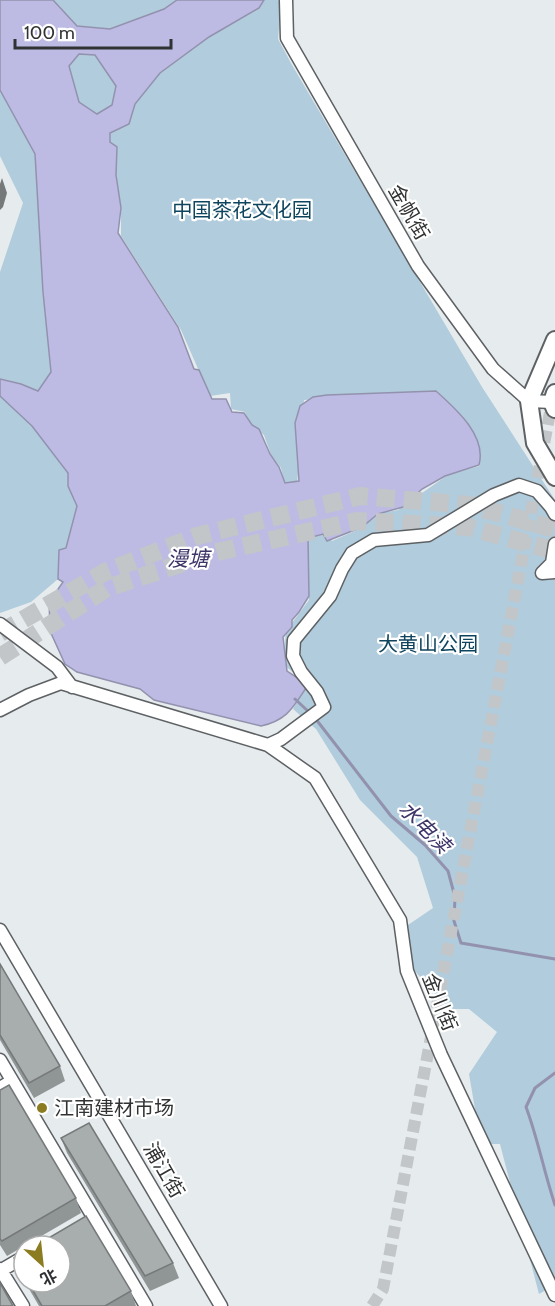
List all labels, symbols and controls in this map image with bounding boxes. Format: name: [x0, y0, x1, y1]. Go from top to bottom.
scale bar: [15, 12, 171, 50]
text: 100 m: [24, 22, 75, 44]
street label: 金帆街: [384, 180, 434, 244]
park label: 中国茶花文化园: [172, 198, 312, 222]
water label: 漫塘: [167, 546, 212, 571]
park label: 大黄山公园: [378, 632, 478, 656]
water label: 水电渎: [394, 796, 458, 860]
street label: 金川街: [418, 970, 462, 1034]
place label: 江南建材市场: [54, 1096, 174, 1120]
marker: 江南建材市场: [35, 1101, 49, 1115]
street label: 浦江街: [139, 1138, 189, 1202]
north arrow: [12, 1234, 72, 1294]
text: 北: [37, 1265, 60, 1289]

